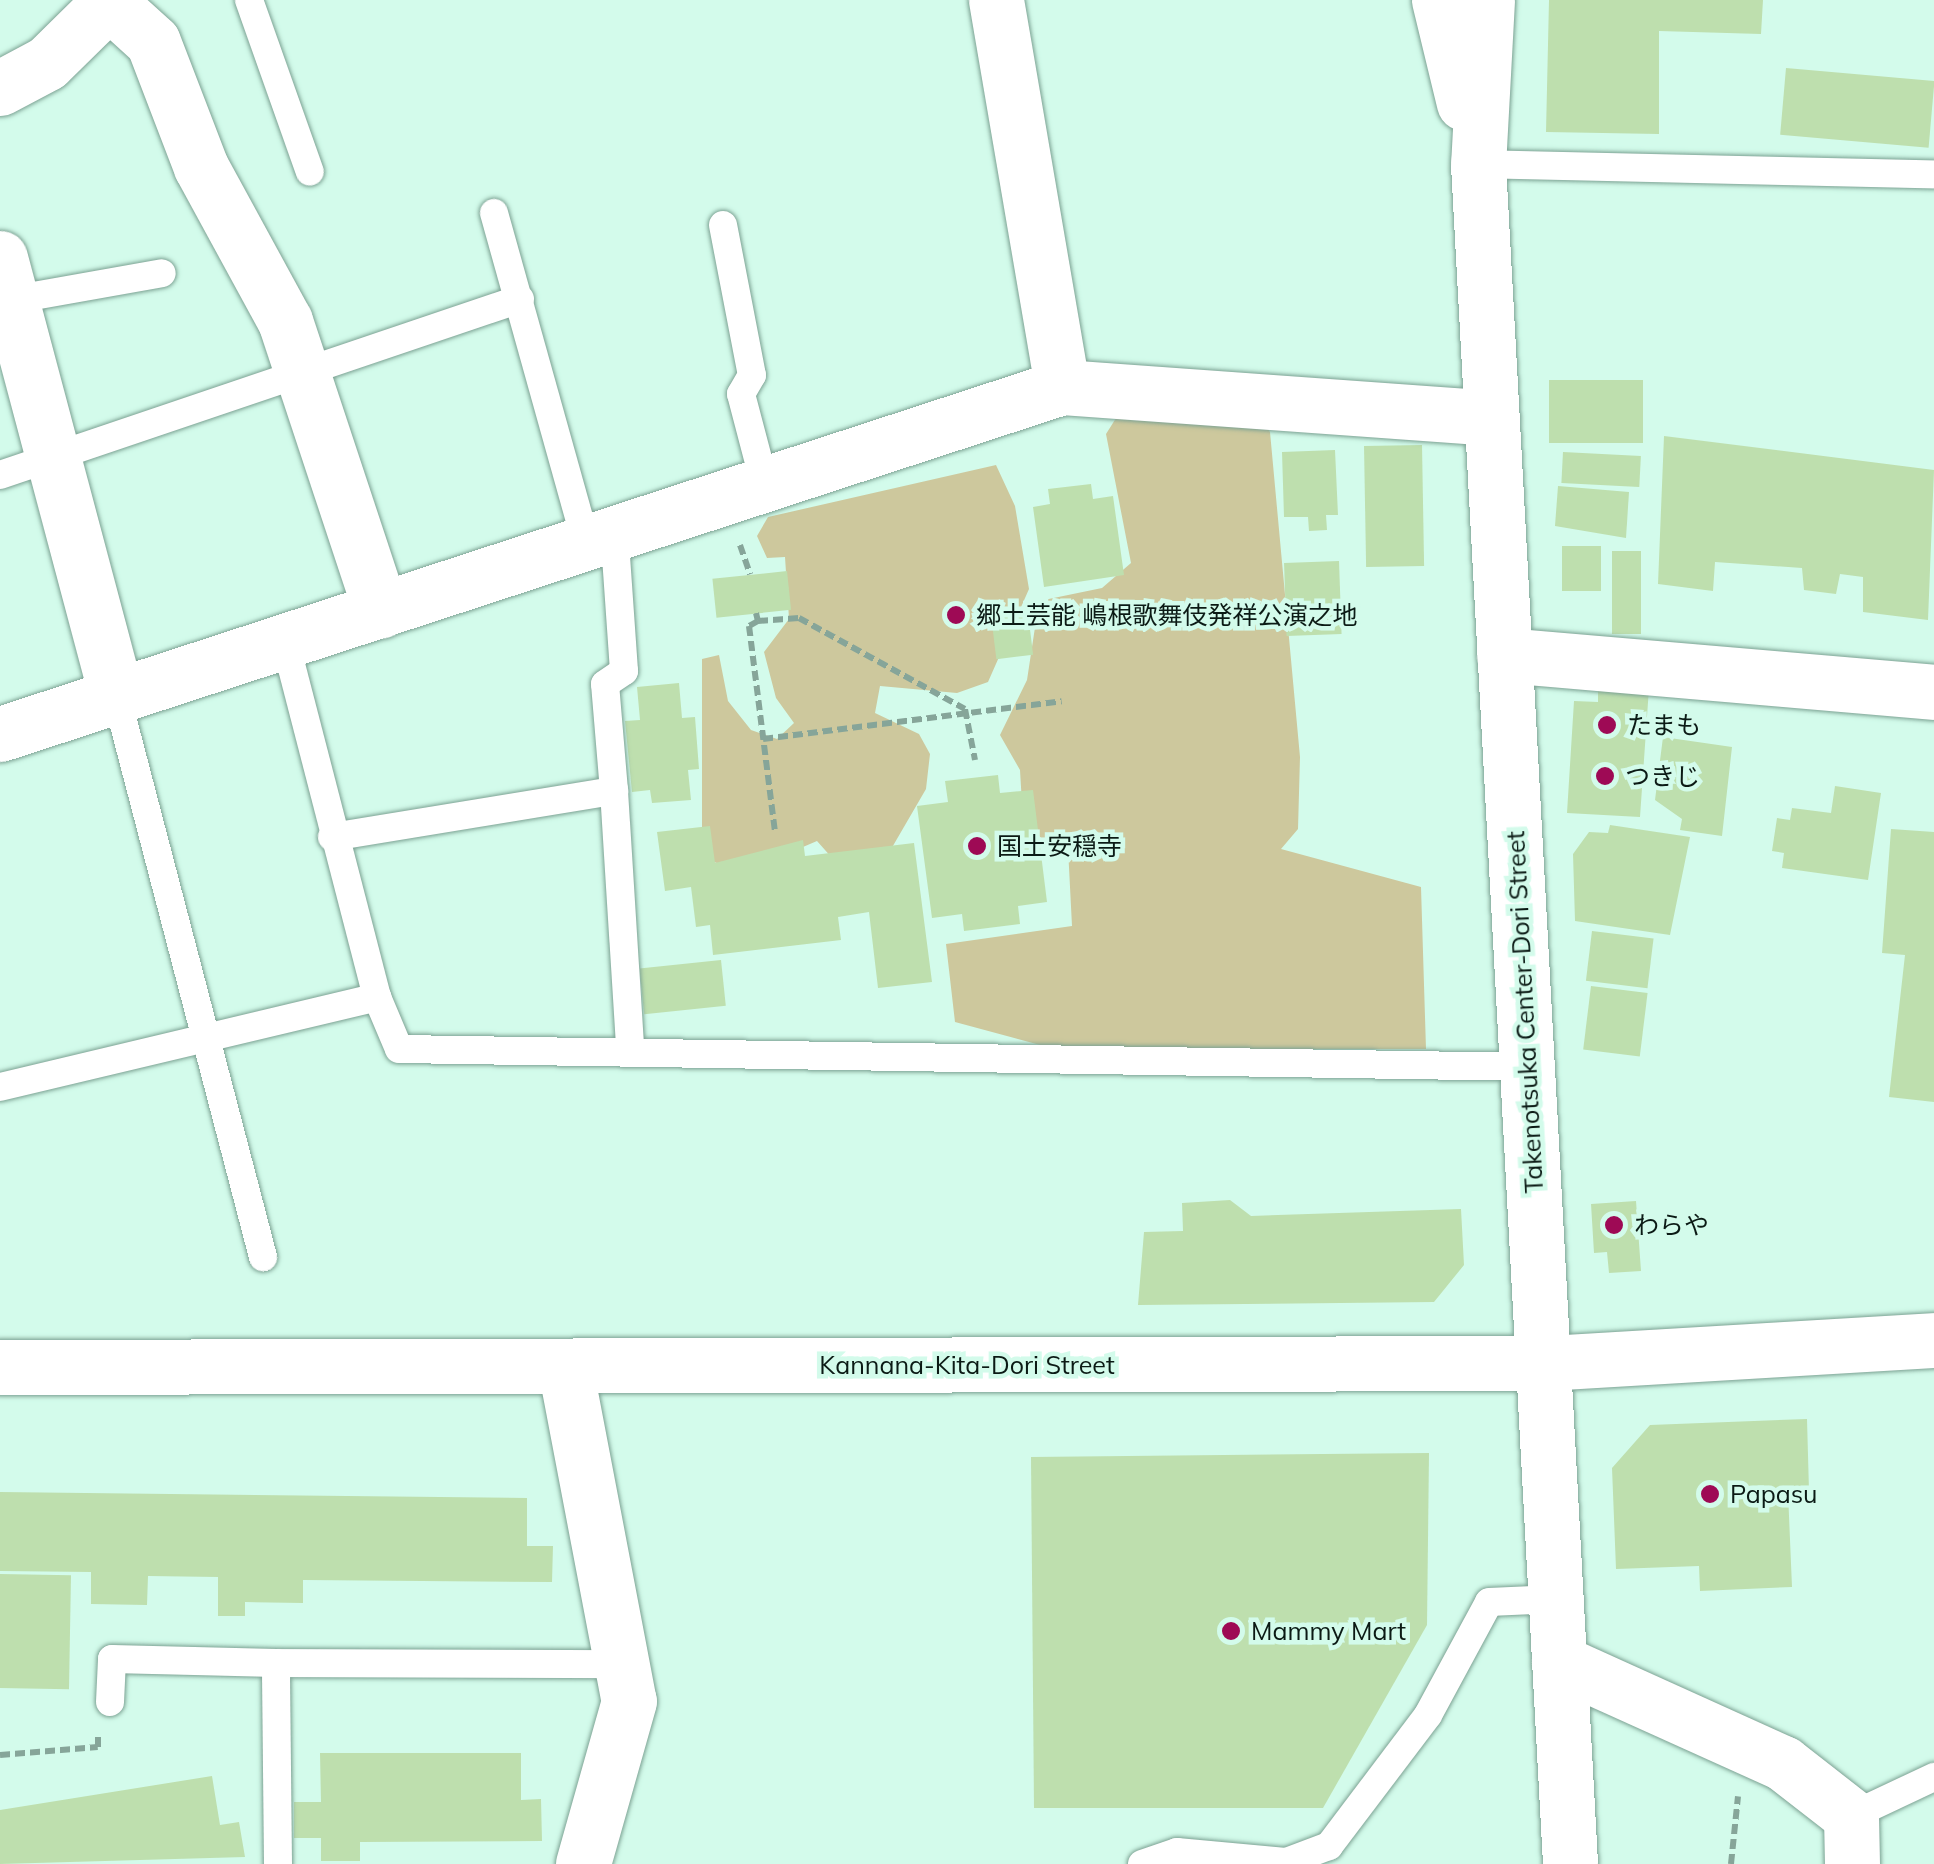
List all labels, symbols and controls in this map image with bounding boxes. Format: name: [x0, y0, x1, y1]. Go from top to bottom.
place label: 郷土芸能 嶋根歌舞伎発祥公演之地: [976, 600, 1358, 630]
marker: 郷土芸能 嶋根歌舞伎発祥公演之地: [945, 604, 967, 626]
place label: たまも: [1627, 710, 1702, 740]
marker: たまも: [1596, 714, 1618, 736]
place label: つきじ: [1625, 761, 1700, 791]
marker: つきじ: [1594, 765, 1616, 787]
street label: Takenotsuka Center-Dori Street: [1501, 830, 1549, 1194]
place label: 国土安穏寺: [997, 831, 1122, 861]
marker: 国土安穏寺: [966, 835, 988, 857]
place label: わらや: [1634, 1210, 1709, 1240]
marker: わらや: [1603, 1214, 1625, 1236]
street label: Kannana-Kita-Dori Street: [819, 1350, 1115, 1380]
place label: Papasu: [1730, 1479, 1817, 1509]
marker: Papasu: [1699, 1483, 1721, 1505]
place label: Mammy Mart: [1251, 1616, 1406, 1646]
marker: Mammy Mart: [1220, 1620, 1242, 1642]

